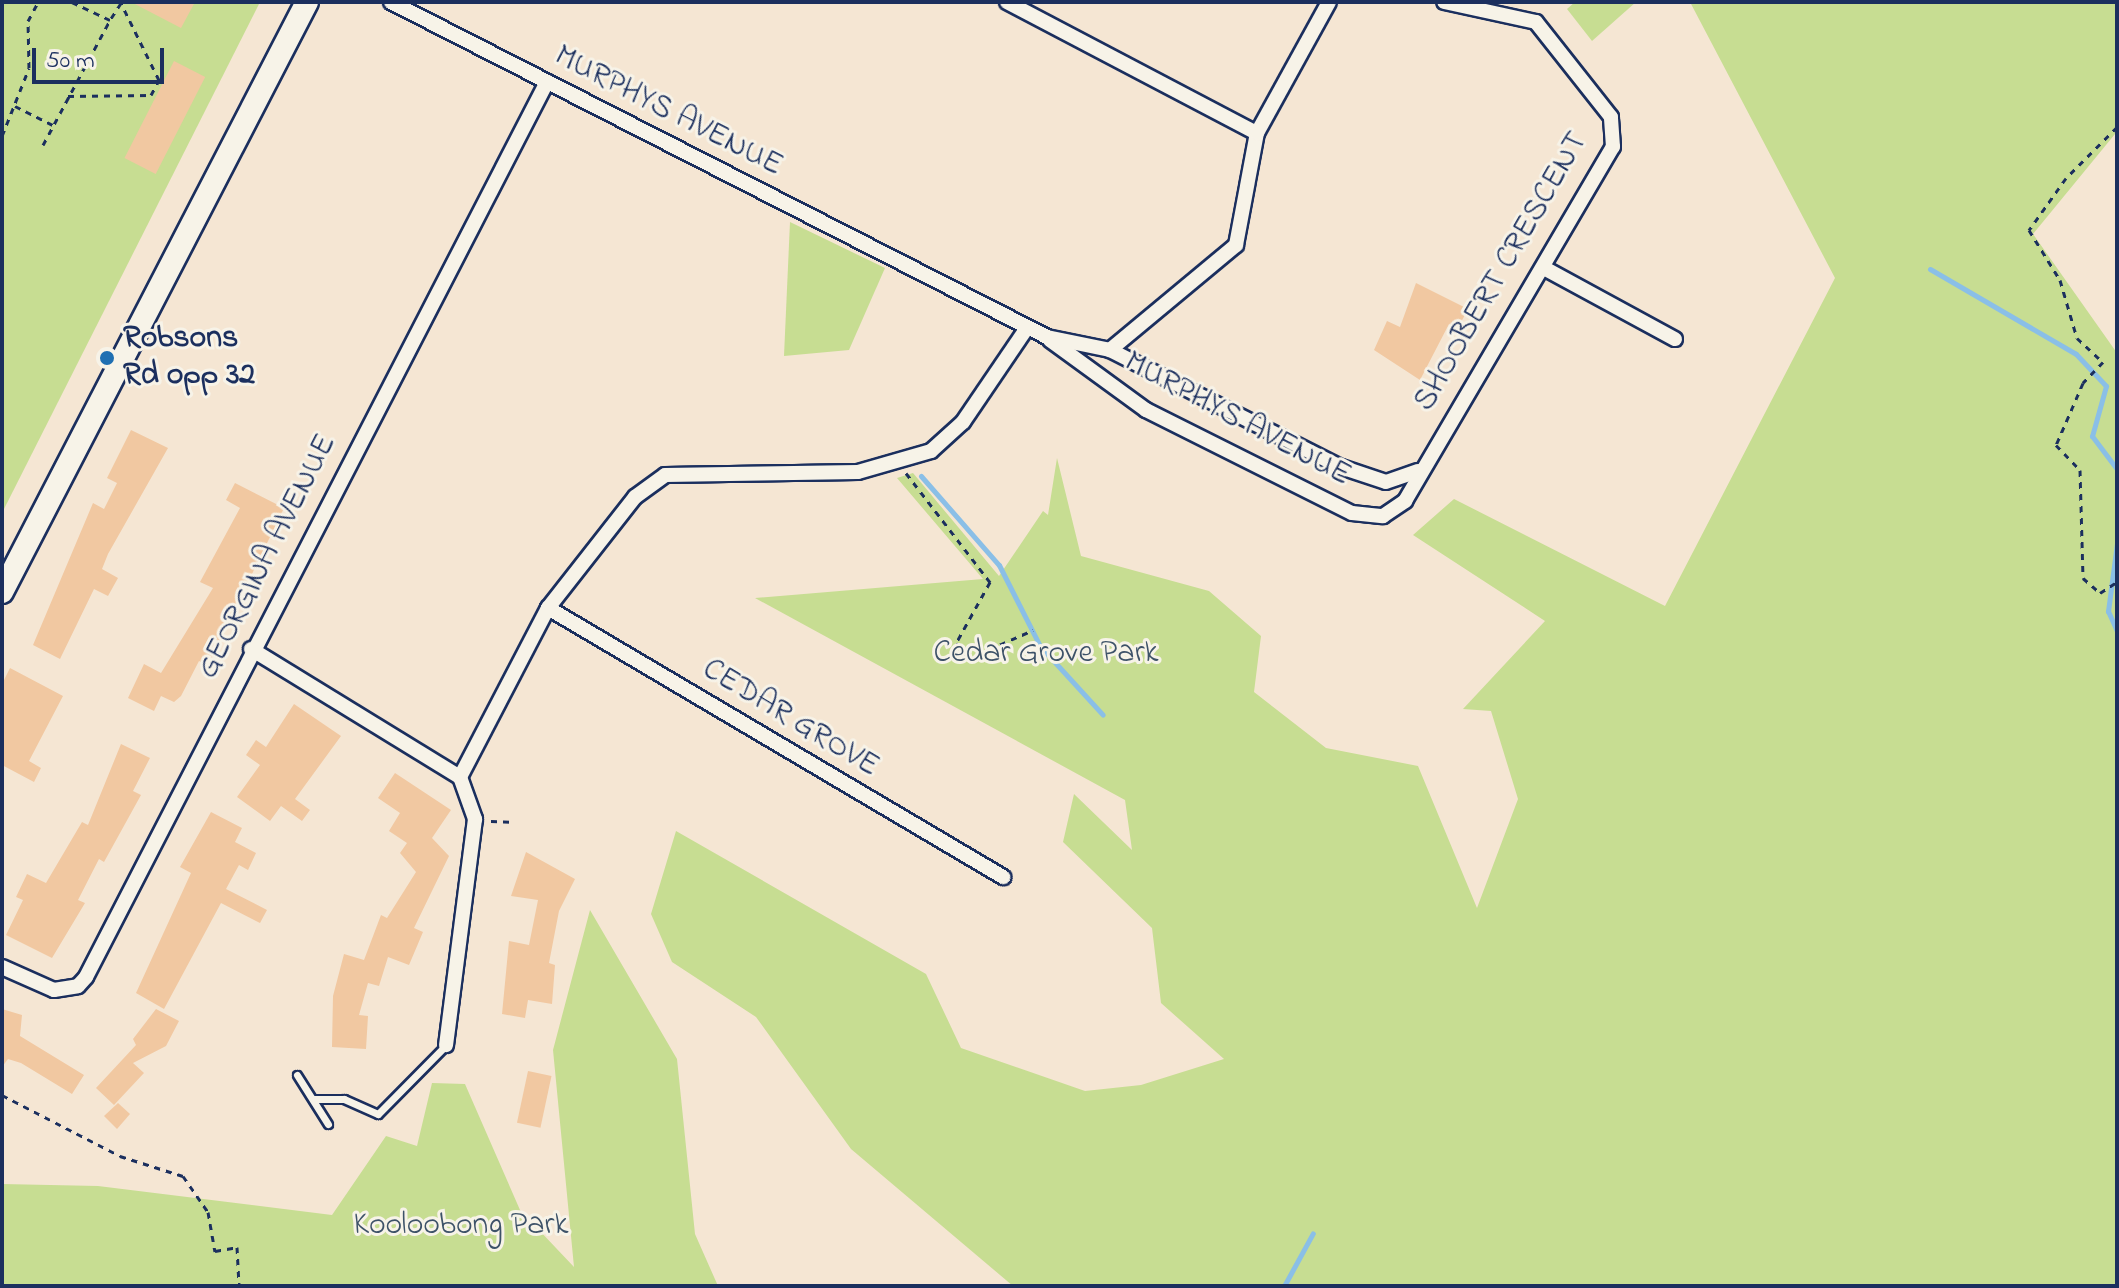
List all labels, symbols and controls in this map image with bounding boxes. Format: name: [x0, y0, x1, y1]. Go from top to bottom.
scale bar: [36, 32, 168, 82]
street label: MURPHYS AVENUE: [547, 38, 789, 186]
text: 50 m: [46, 44, 95, 79]
street label: SHOOBERT CRESCENT: [1406, 126, 1598, 418]
place label: Robsons Rd opp 32: [123, 321, 255, 396]
street label: MURPHYS AVENUE: [1117, 344, 1357, 496]
marker: Robsons Rd opp 32: [98, 349, 116, 367]
street label: GEORGINA AVENUE: [190, 429, 346, 685]
park label: Cedar Grove Park: [933, 635, 1159, 673]
street label: CEDAR GROVE: [695, 651, 885, 787]
park label: Kooloobong Park: [353, 1207, 569, 1245]

